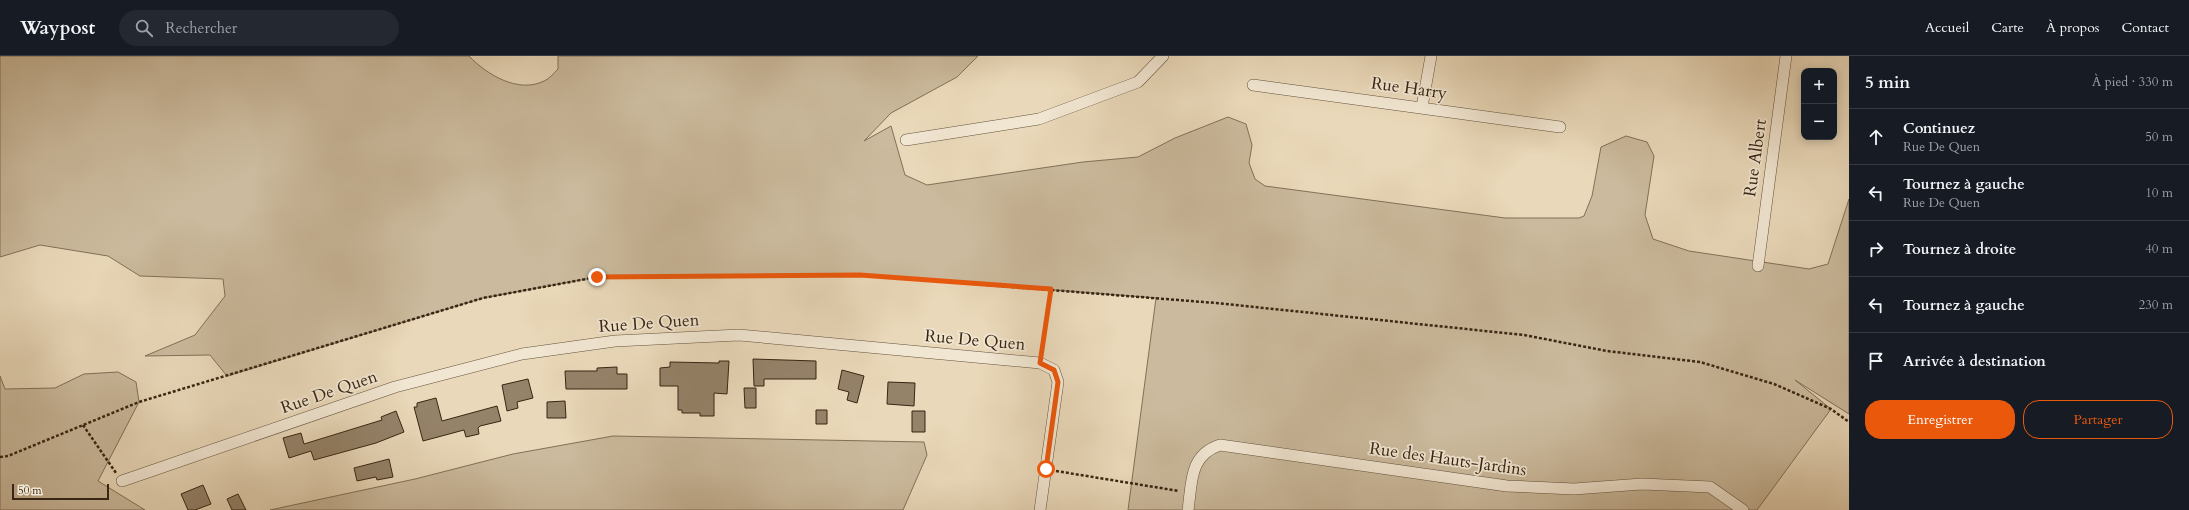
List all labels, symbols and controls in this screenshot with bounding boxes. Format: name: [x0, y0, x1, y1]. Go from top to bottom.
search box: [119, 10, 399, 46]
text: Waypost: [20, 15, 95, 41]
icon: search: [133, 17, 155, 39]
text: Rechercher: [165, 18, 237, 38]
text: Accueil: [1925, 18, 1969, 37]
text: Carte: [1991, 18, 2024, 37]
text: À propos: [2046, 18, 2099, 37]
text: Contact: [2121, 18, 2169, 37]
map controls: [1801, 68, 1837, 140]
button: +: [1801, 68, 1837, 104]
street label: Rue Harry: [1370, 71, 1448, 105]
text: 5 min: [1865, 71, 1910, 94]
text: À pied · 330 m: [2092, 73, 2173, 91]
button: −: [1801, 104, 1837, 140]
street label: Rue Albert: [1738, 117, 1772, 198]
text: Continuez: [1903, 118, 1975, 138]
icon: ahead: [1865, 126, 1887, 148]
text: 50 m: [2145, 128, 2173, 146]
text: Rue De Quen: [1903, 138, 1980, 156]
text: Tournez à gauche: [1903, 174, 2025, 194]
icon: left: [1865, 182, 1887, 204]
text: 10 m: [2145, 184, 2173, 202]
text: Rue De Quen: [1903, 194, 1980, 212]
icon: right: [1865, 238, 1887, 260]
text: Tournez à droite: [1903, 239, 2016, 259]
text: 40 m: [2145, 240, 2173, 258]
route end: [588, 268, 606, 286]
icon: left: [1865, 294, 1887, 316]
text: Tournez à gauche: [1903, 295, 2025, 315]
text: 230 m: [2139, 296, 2173, 314]
street label: Rue De Quen: [598, 308, 700, 338]
street label: Rue De Quen: [924, 324, 1027, 356]
icon: arrive: [1865, 350, 1887, 372]
text: Arrivée à destination: [1903, 351, 2046, 371]
street label: Rue De Quen: [278, 365, 381, 419]
button: Enregistrer: [1865, 400, 2015, 439]
button: Partager: [2023, 400, 2173, 439]
street label: Rue des Hauts-Jardins: [1368, 437, 1528, 481]
route start: [1037, 460, 1055, 478]
scale bar: [12, 482, 109, 501]
text: 50 m: [18, 483, 42, 498]

